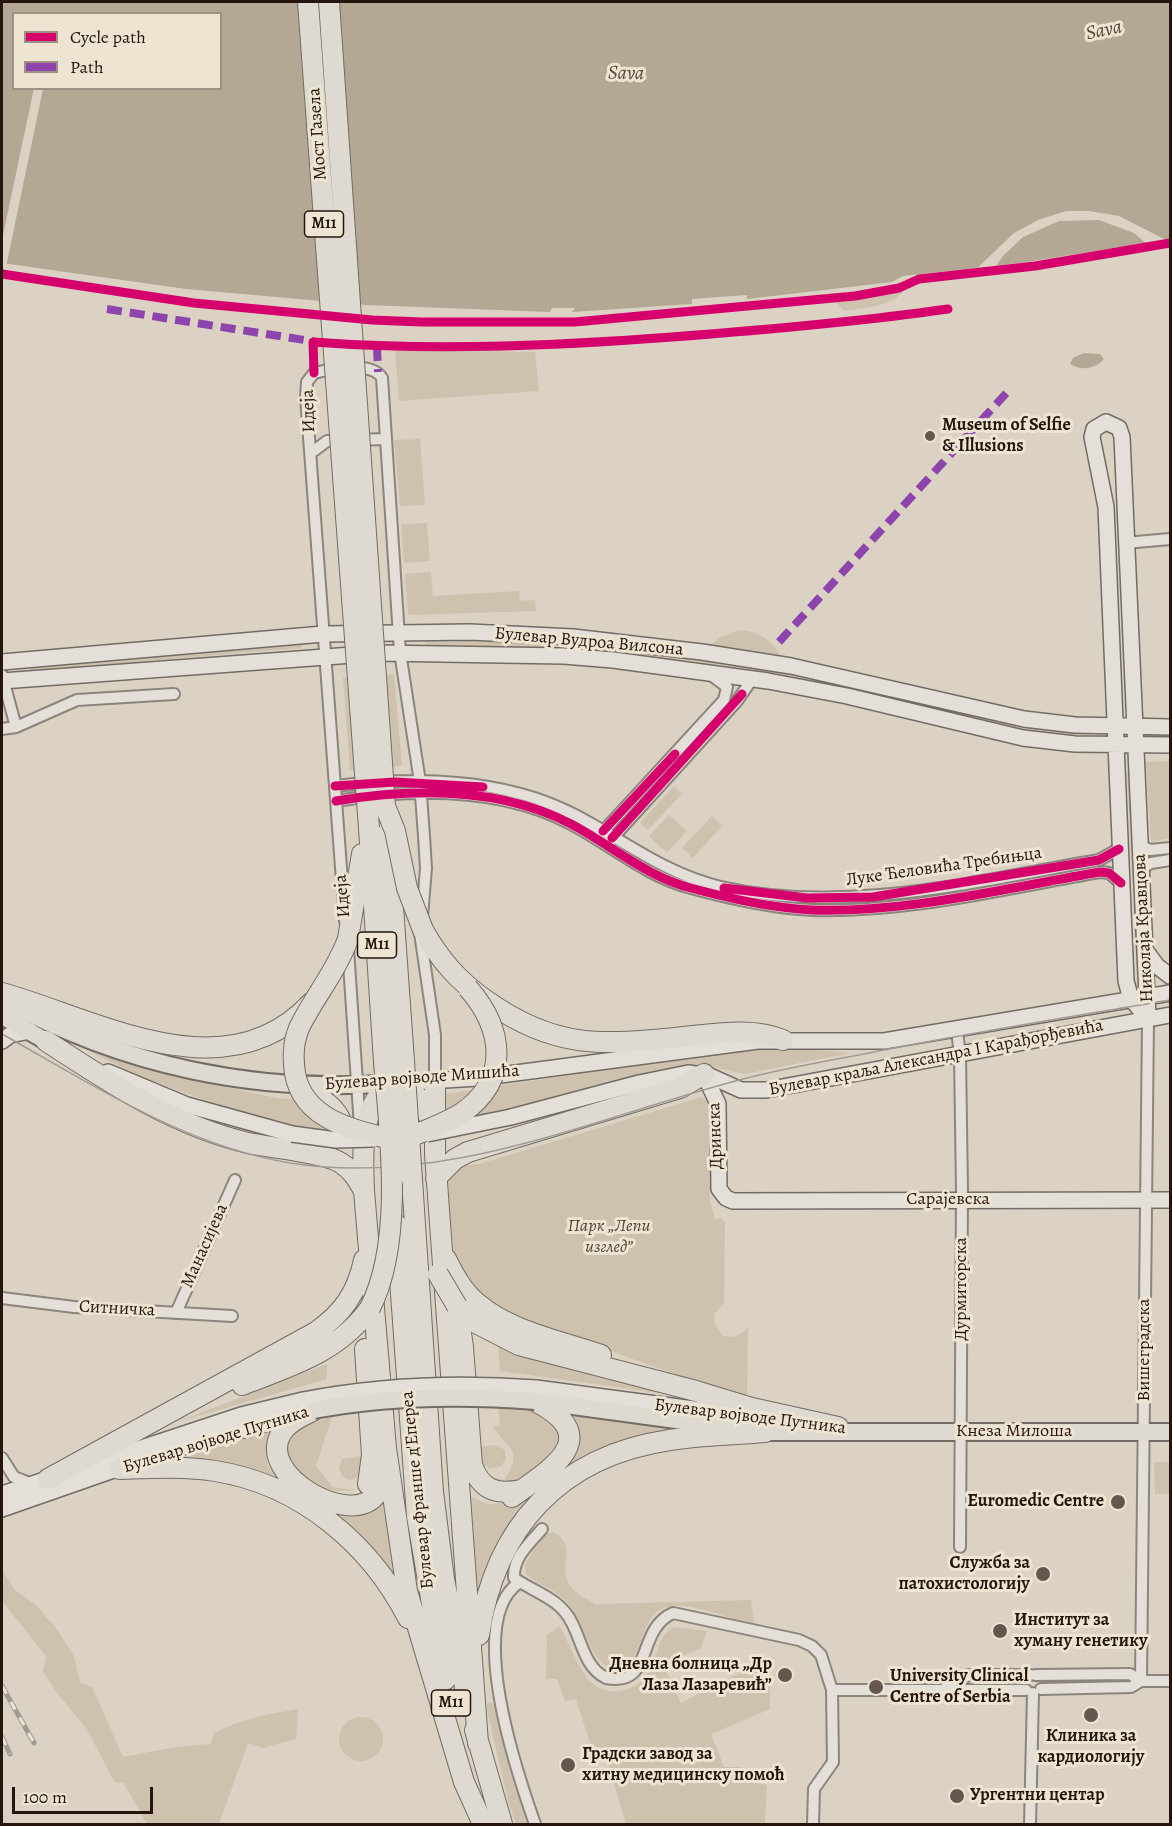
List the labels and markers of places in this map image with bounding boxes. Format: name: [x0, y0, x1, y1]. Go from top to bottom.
place label: Museum of Selfie & Illusions: [942, 415, 1071, 458]
marker: Museum of Selfie & Illusions: [923, 429, 937, 443]
place label: Euromedic Centre: [967, 1491, 1104, 1513]
marker: Euromedic Centre: [1109, 1493, 1127, 1511]
place label: Служба за патохистологију: [898, 1553, 1030, 1596]
marker: Служба за патохистологију: [1034, 1565, 1052, 1583]
place label: Институт за хуману генетику: [1014, 1610, 1148, 1652]
marker: Институт за хуману генетику: [991, 1622, 1009, 1640]
place label: Дневна болница „Др Лаза Лазаревић”: [609, 1654, 772, 1696]
marker: Дневна болница „Др Лаза Лазаревић”: [776, 1666, 794, 1684]
place label: University Clinical Centre of Serbia: [890, 1666, 1028, 1708]
marker: University Clinical Centre of Serbia: [867, 1678, 885, 1696]
marker: Клиника за кардиологију: [1082, 1706, 1100, 1724]
place label: Клиника за кардиологију: [1037, 1726, 1145, 1768]
place label: Градски завод за хитну медицинску помоћ: [582, 1744, 785, 1786]
marker: Градски завод за хитну медицинску помоћ: [559, 1756, 577, 1774]
place label: Ургентни центар: [970, 1785, 1105, 1807]
marker: Ургентни центар: [948, 1787, 966, 1805]

